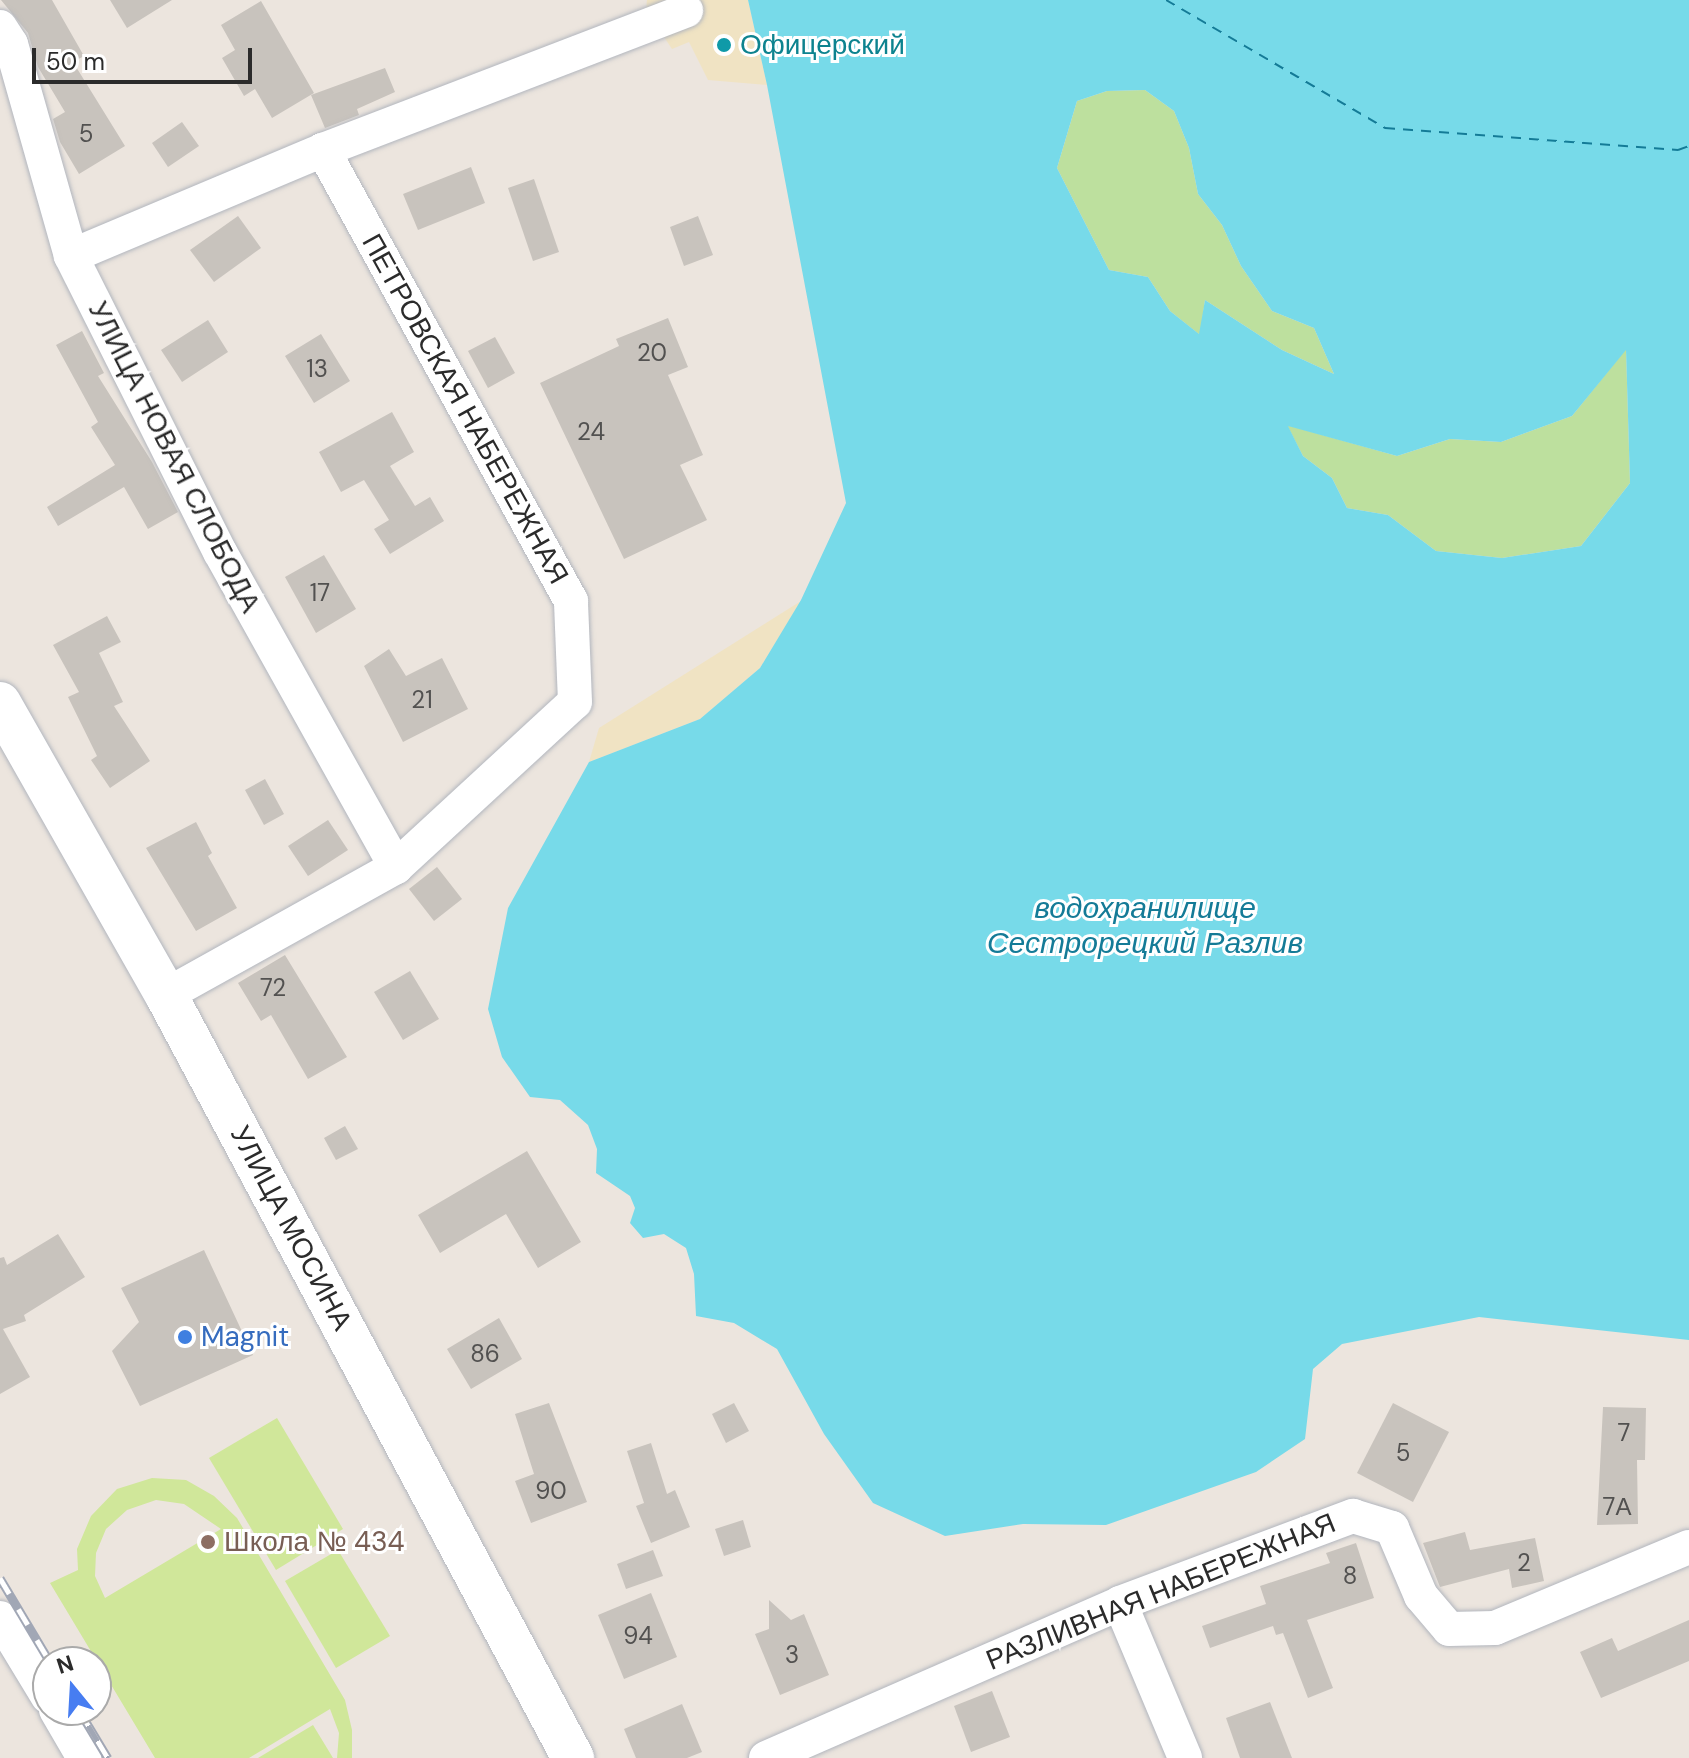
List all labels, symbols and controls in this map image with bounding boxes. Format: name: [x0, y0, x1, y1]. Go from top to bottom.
place label: Офицерский: [740, 28, 905, 62]
scale bar: [36, 32, 256, 82]
marker: Офицерский: [715, 36, 733, 54]
text: 50 m: [46, 46, 105, 77]
house number: 5: [79, 120, 93, 148]
street label: ПЕТРОВСКАЯ НАБЕРЕЖНАЯ: [355, 228, 575, 590]
street label: УЛИЦА НОВАЯ СЛОБОДА: [81, 296, 267, 618]
house number: 20: [637, 339, 667, 367]
house number: 13: [306, 355, 328, 383]
house number: 24: [577, 418, 605, 446]
house number: 17: [310, 579, 330, 607]
house number: 21: [411, 686, 433, 714]
water label: водохранилище Сестрорецкий Разлив: [987, 890, 1303, 960]
house number: 72: [260, 974, 286, 1002]
street label: УЛИЦА МОСИНА: [223, 1120, 359, 1336]
place label: Magnit: [201, 1320, 289, 1354]
marker: Magnit: [176, 1328, 194, 1346]
house number: 86: [470, 1340, 500, 1368]
house number: 7: [1618, 1419, 1630, 1447]
house number: 5: [1396, 1439, 1410, 1467]
house number: 90: [535, 1477, 567, 1505]
house number: 7А: [1603, 1493, 1631, 1521]
street label: РАЗЛИВНАЯ НАБЕРЕЖНАЯ: [981, 1506, 1341, 1678]
place label: Школа № 434: [224, 1525, 405, 1559]
marker: Школа № 434: [199, 1533, 217, 1551]
house number: 2: [1517, 1549, 1531, 1577]
house number: 8: [1343, 1562, 1357, 1590]
house number: 94: [623, 1622, 653, 1650]
house number: 3: [785, 1641, 799, 1669]
north arrow: [32, 1646, 112, 1726]
text: N: [53, 1648, 77, 1681]

